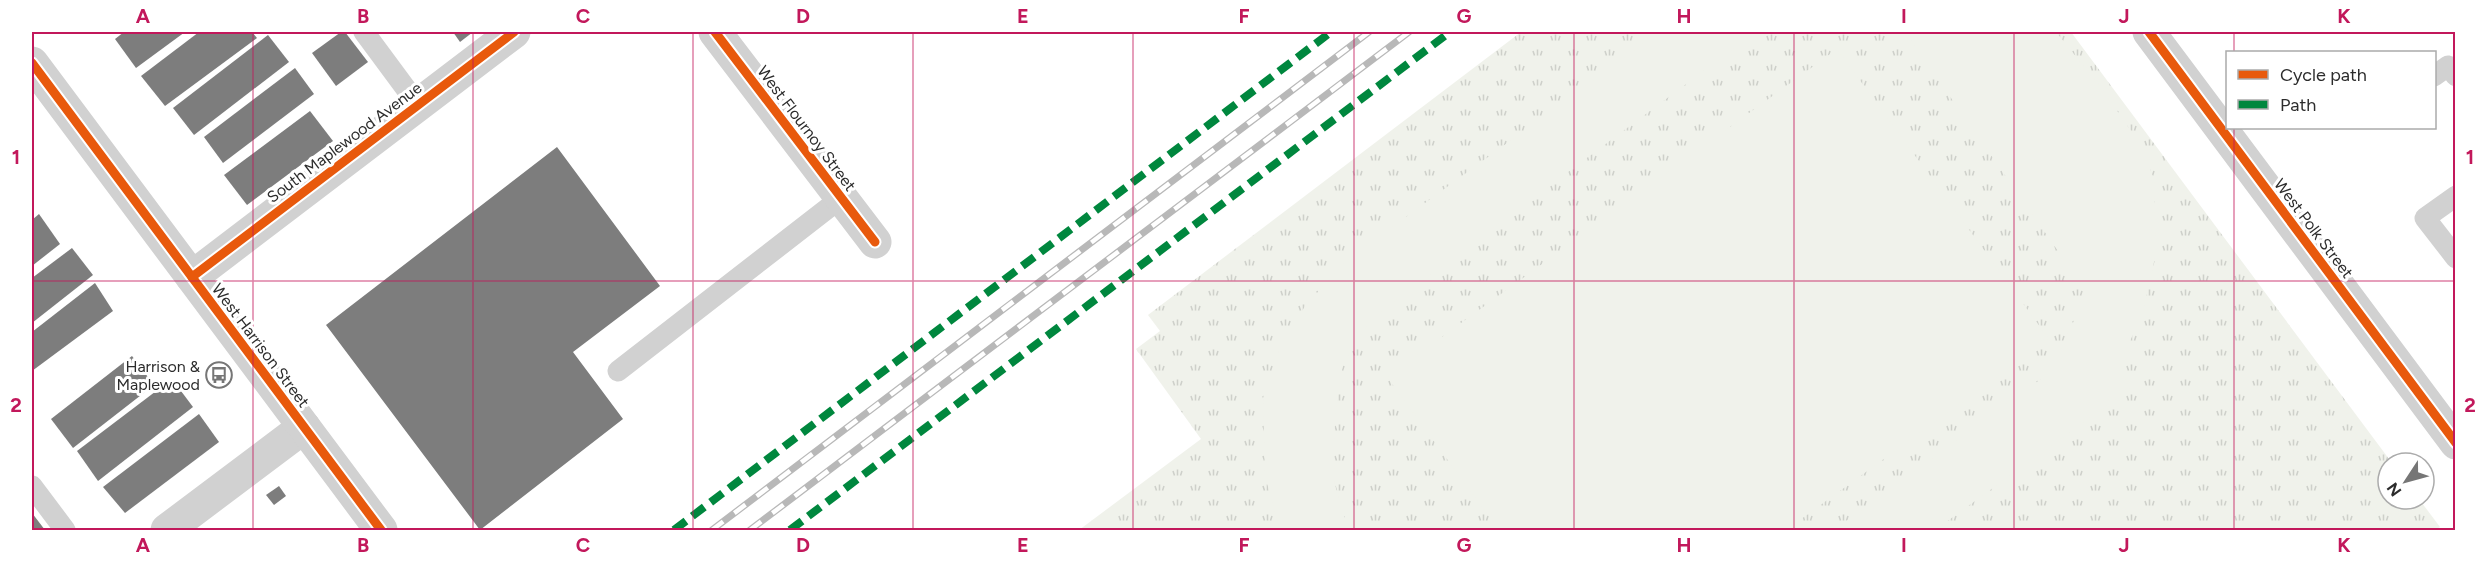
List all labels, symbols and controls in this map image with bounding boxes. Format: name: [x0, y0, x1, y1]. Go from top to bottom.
text: A: [136, 4, 151, 28]
text: B: [357, 4, 369, 28]
text: C: [576, 4, 590, 28]
text: D: [796, 4, 810, 28]
text: E: [1017, 4, 1029, 28]
text: F: [1238, 4, 1250, 28]
text: G: [1457, 4, 1472, 28]
text: H: [1677, 4, 1692, 28]
text: I: [1901, 4, 1907, 28]
text: J: [2118, 4, 2130, 28]
text: K: [2337, 4, 2351, 28]
legend: [2226, 51, 2436, 129]
street label: West Flournoy Street: [753, 62, 860, 195]
text: Cycle path: [2280, 64, 2367, 86]
street label: South Maplewood Avenue: [263, 78, 425, 207]
text: Path: [2280, 94, 2316, 116]
text: 1: [12, 145, 20, 169]
text: 1: [2466, 145, 2474, 169]
street label: West Polk Street: [2270, 175, 2357, 282]
street label: West Harrison Street: [208, 280, 313, 411]
place label: Harrison & Maplewood: [117, 357, 201, 394]
bus stop icon: Harrison & Maplewood: [204, 360, 234, 390]
text: 2: [10, 393, 22, 417]
text: 2: [2464, 393, 2476, 417]
north arrow: [2376, 451, 2436, 511]
text: N: [2383, 479, 2406, 500]
text: A: [136, 533, 151, 557]
text: B: [357, 533, 369, 557]
text: C: [576, 533, 590, 557]
text: D: [796, 533, 810, 557]
text: E: [1017, 533, 1029, 557]
text: F: [1238, 533, 1250, 557]
text: G: [1457, 533, 1472, 557]
text: H: [1677, 533, 1692, 557]
text: I: [1901, 533, 1907, 557]
text: J: [2118, 533, 2130, 557]
text: K: [2337, 533, 2351, 557]

